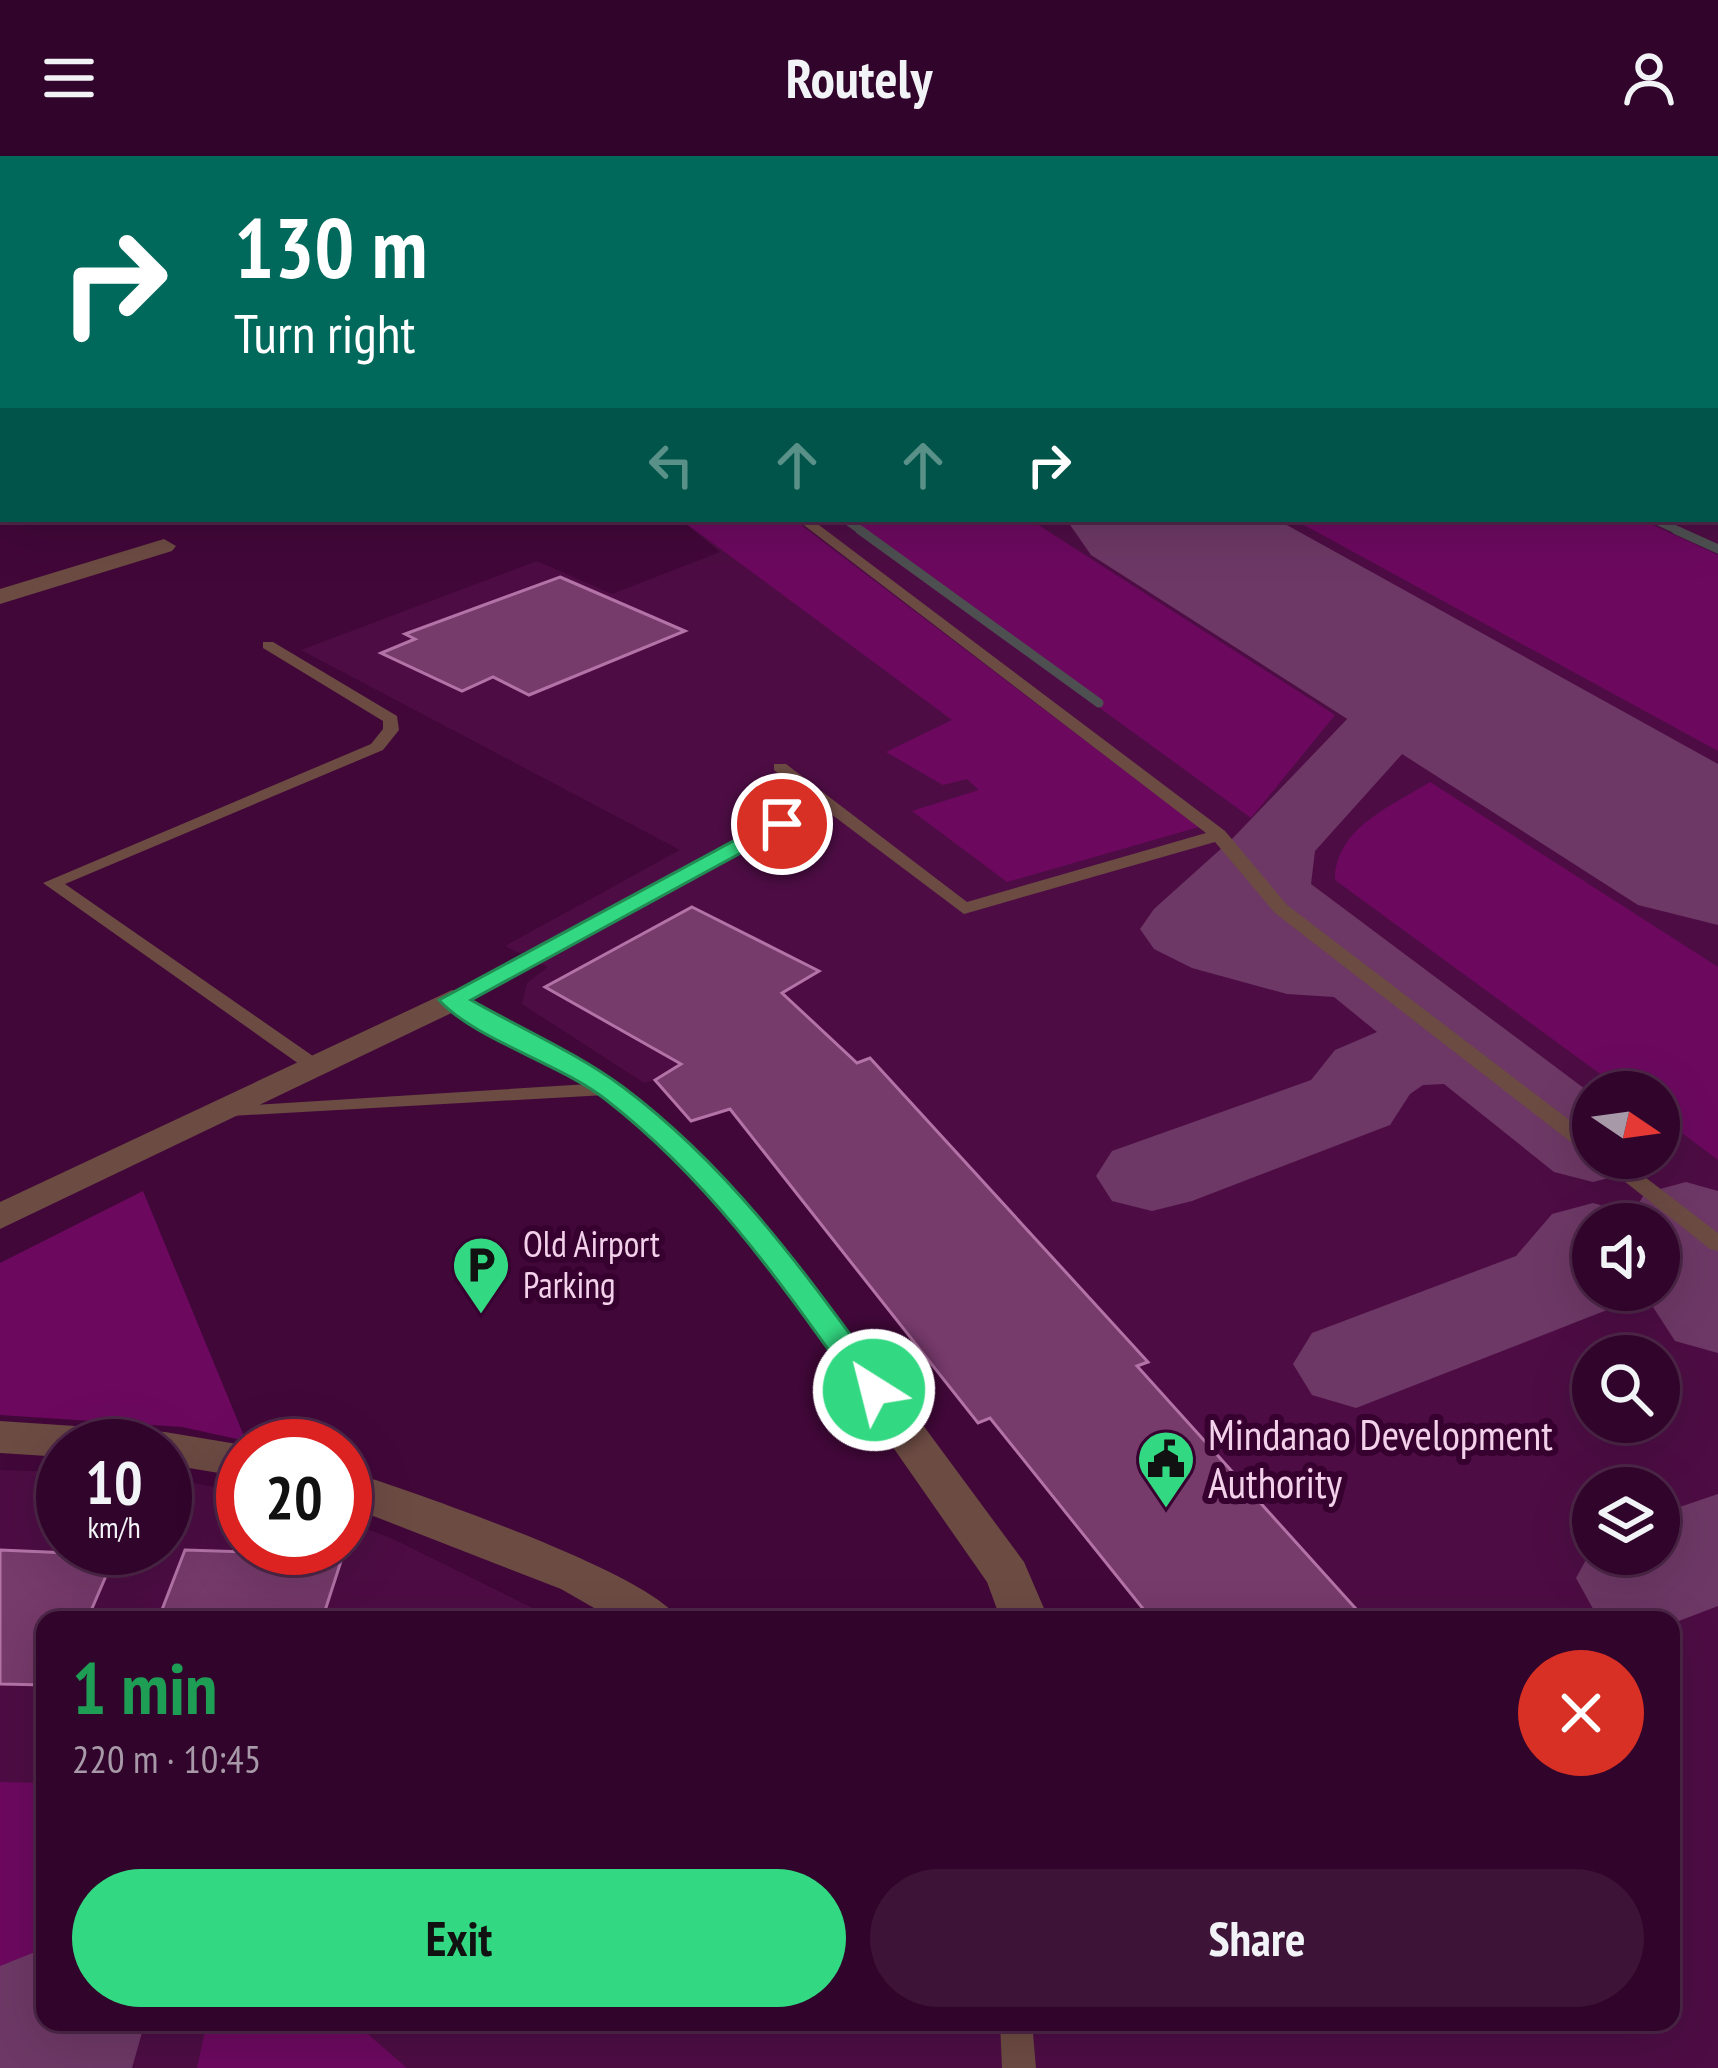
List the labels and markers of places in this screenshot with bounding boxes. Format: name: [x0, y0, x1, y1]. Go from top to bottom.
pin: [731, 773, 833, 875]
place label: Old Airport Parking: [523, 1220, 660, 1308]
parking icon: Old Airport Parking: [450, 1234, 512, 1316]
place label: Mindanao Development Authority: [1208, 1407, 1553, 1510]
public building icon: Mindanao Development Authority: [1135, 1428, 1197, 1510]

